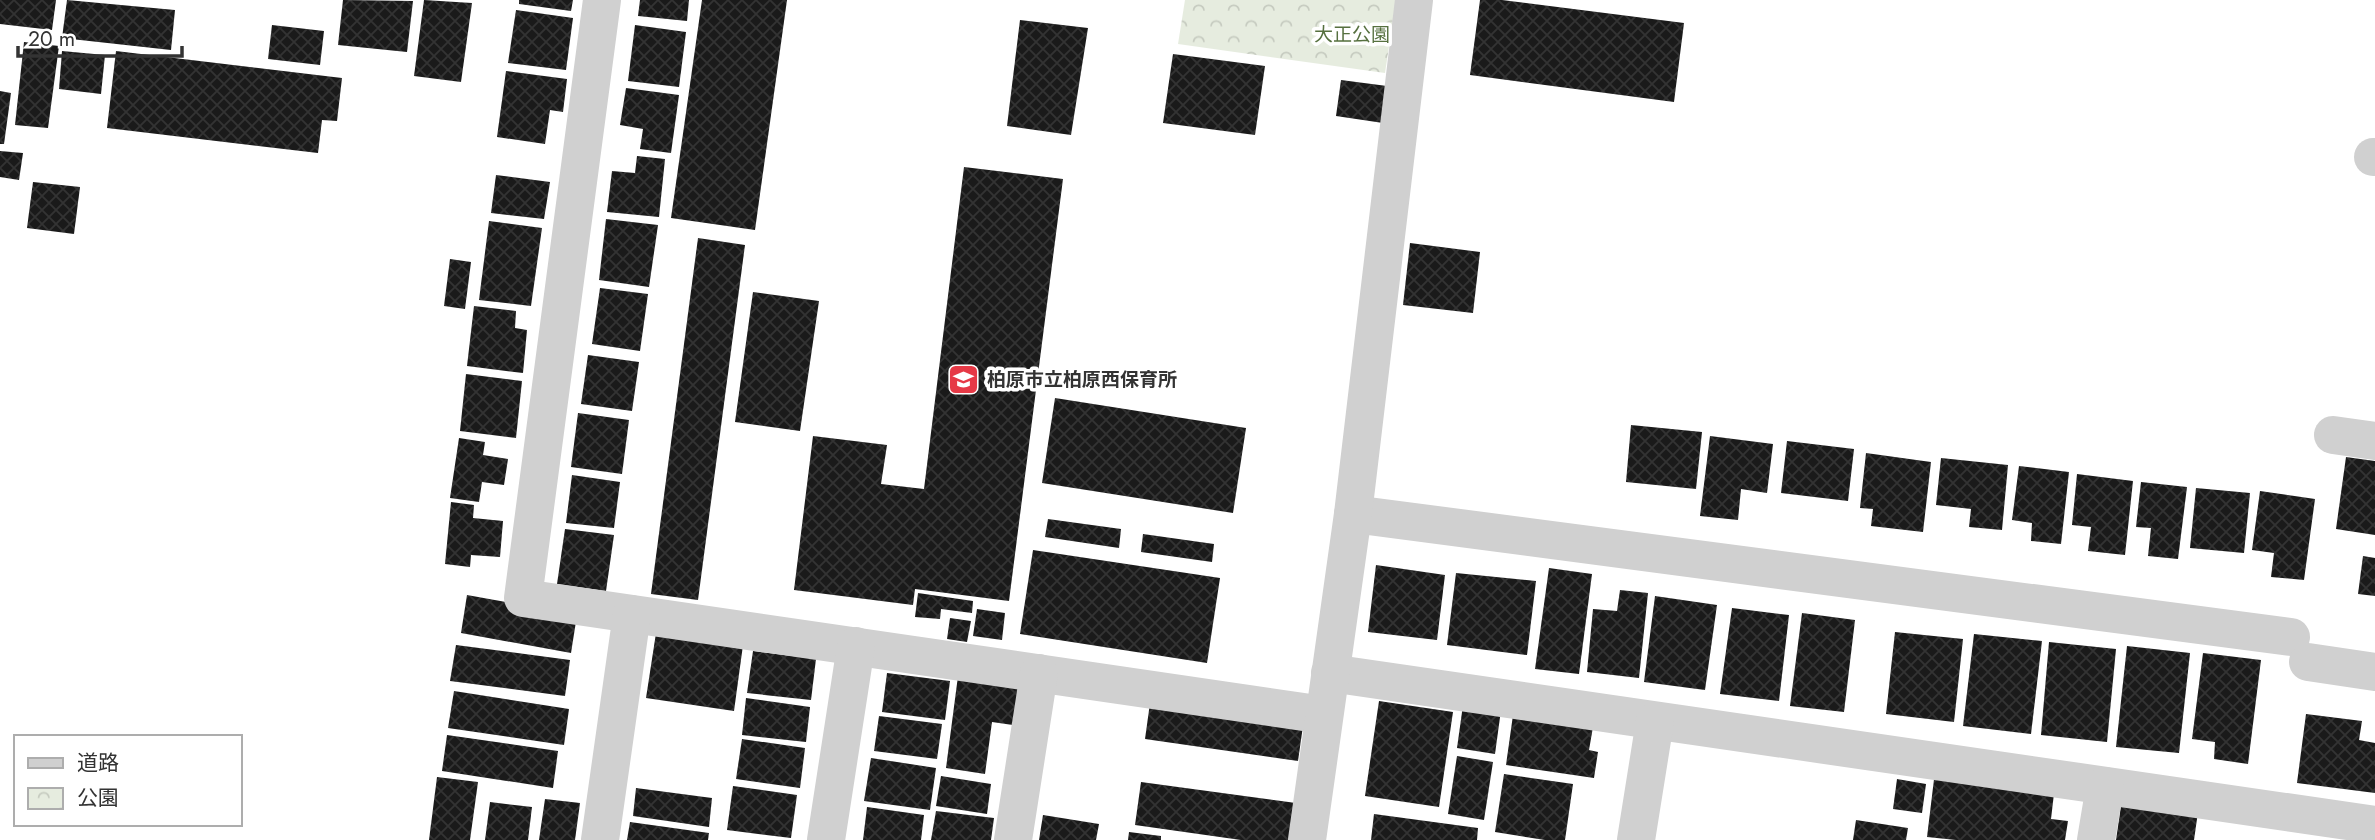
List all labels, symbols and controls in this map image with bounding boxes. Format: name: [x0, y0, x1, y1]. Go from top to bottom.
scale bar: [18, 14, 182, 58]
park label: 大正公園: [1314, 21, 1390, 48]
text: 20 m: [28, 24, 75, 54]
school or university icon: 柏原市立柏原西保育所: [947, 362, 981, 396]
place label: 柏原市立柏原西保育所: [987, 366, 1177, 393]
legend: [14, 735, 242, 826]
text: 道路: [77, 748, 119, 778]
text: 公園: [77, 783, 119, 813]

